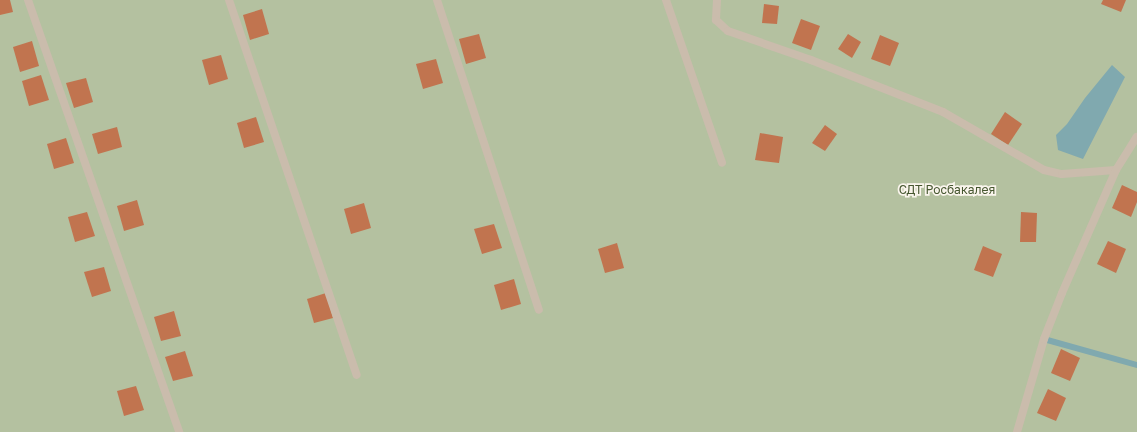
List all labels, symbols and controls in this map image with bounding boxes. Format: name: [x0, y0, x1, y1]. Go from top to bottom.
park label: СДТ Росбакалея: [899, 183, 995, 197]

